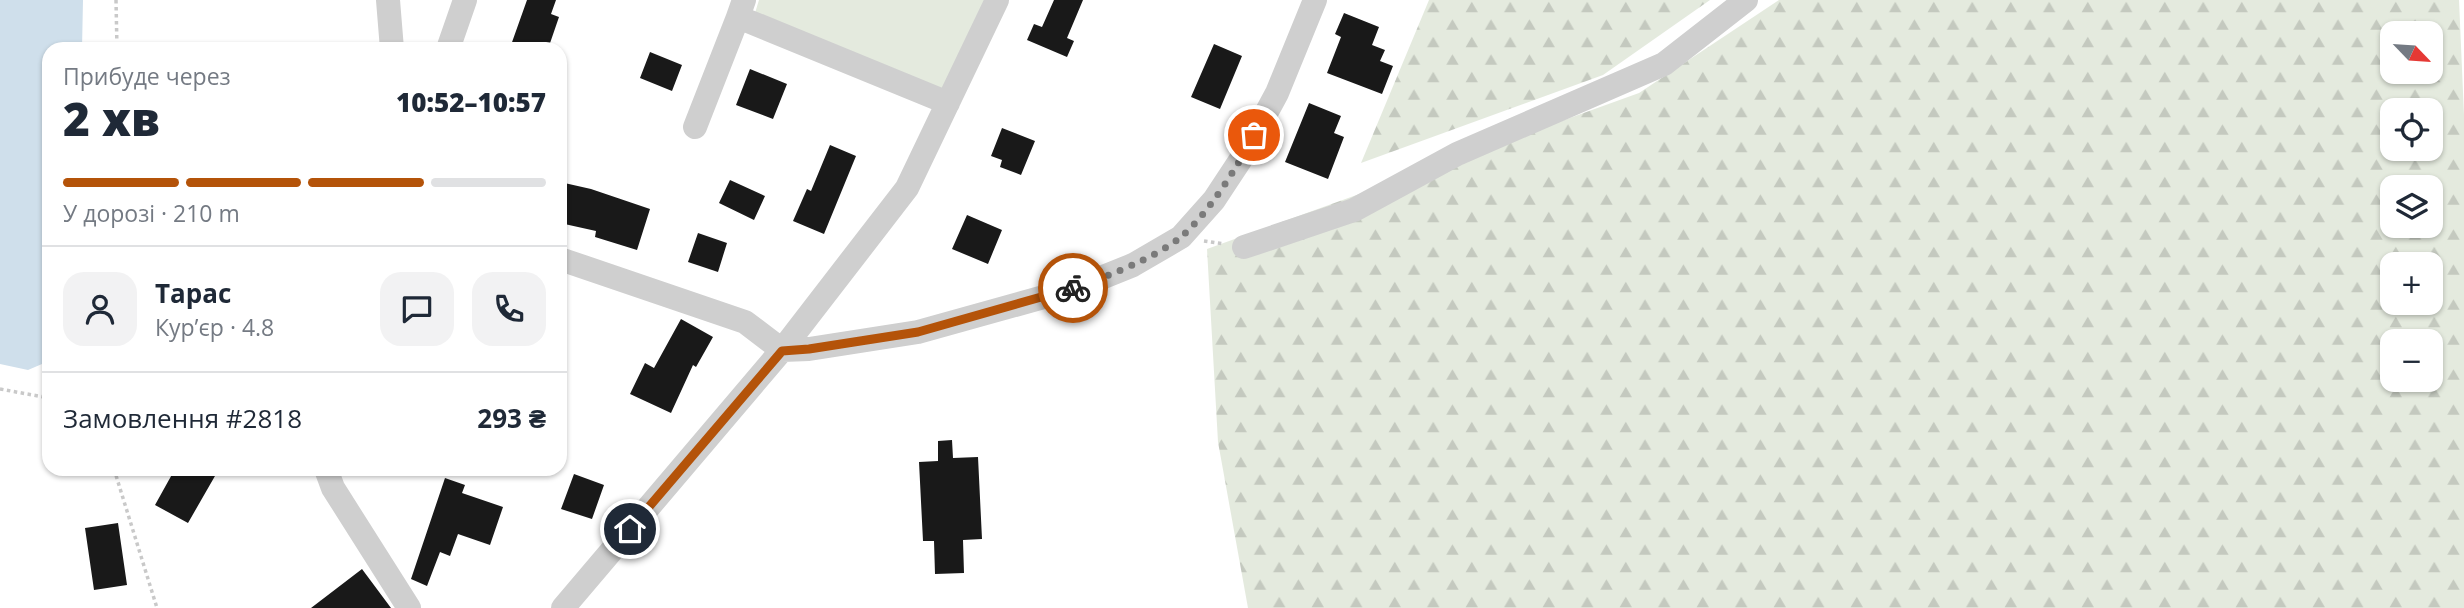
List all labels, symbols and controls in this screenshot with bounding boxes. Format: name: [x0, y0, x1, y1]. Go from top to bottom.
north arrow: [2380, 21, 2443, 84]
map controls: [2380, 21, 2443, 392]
text: Прибуде через: [63, 60, 231, 92]
text: 10:52–10:57: [396, 84, 546, 120]
text: 2 хв: [63, 87, 160, 149]
button: locate: [2380, 98, 2443, 161]
pin: [1224, 105, 1284, 165]
icon: bag: [1235, 116, 1273, 154]
button: layers: [2380, 175, 2443, 238]
text: У дорозі · 210 m: [63, 197, 240, 229]
button: +: [2380, 252, 2443, 315]
courier: [1038, 253, 1108, 323]
icon: bike: [1054, 269, 1092, 307]
button: person: [63, 272, 137, 346]
button: chat: [380, 272, 454, 346]
button: phone: [472, 272, 546, 346]
text: Тарас: [155, 275, 231, 311]
text: Кур’єр · 4.8: [155, 311, 274, 343]
button: −: [2380, 329, 2443, 392]
text: Замовлення #2818: [63, 400, 302, 436]
text: 293 ₴: [477, 400, 546, 436]
pin: [600, 499, 660, 559]
icon: home: [611, 510, 649, 548]

